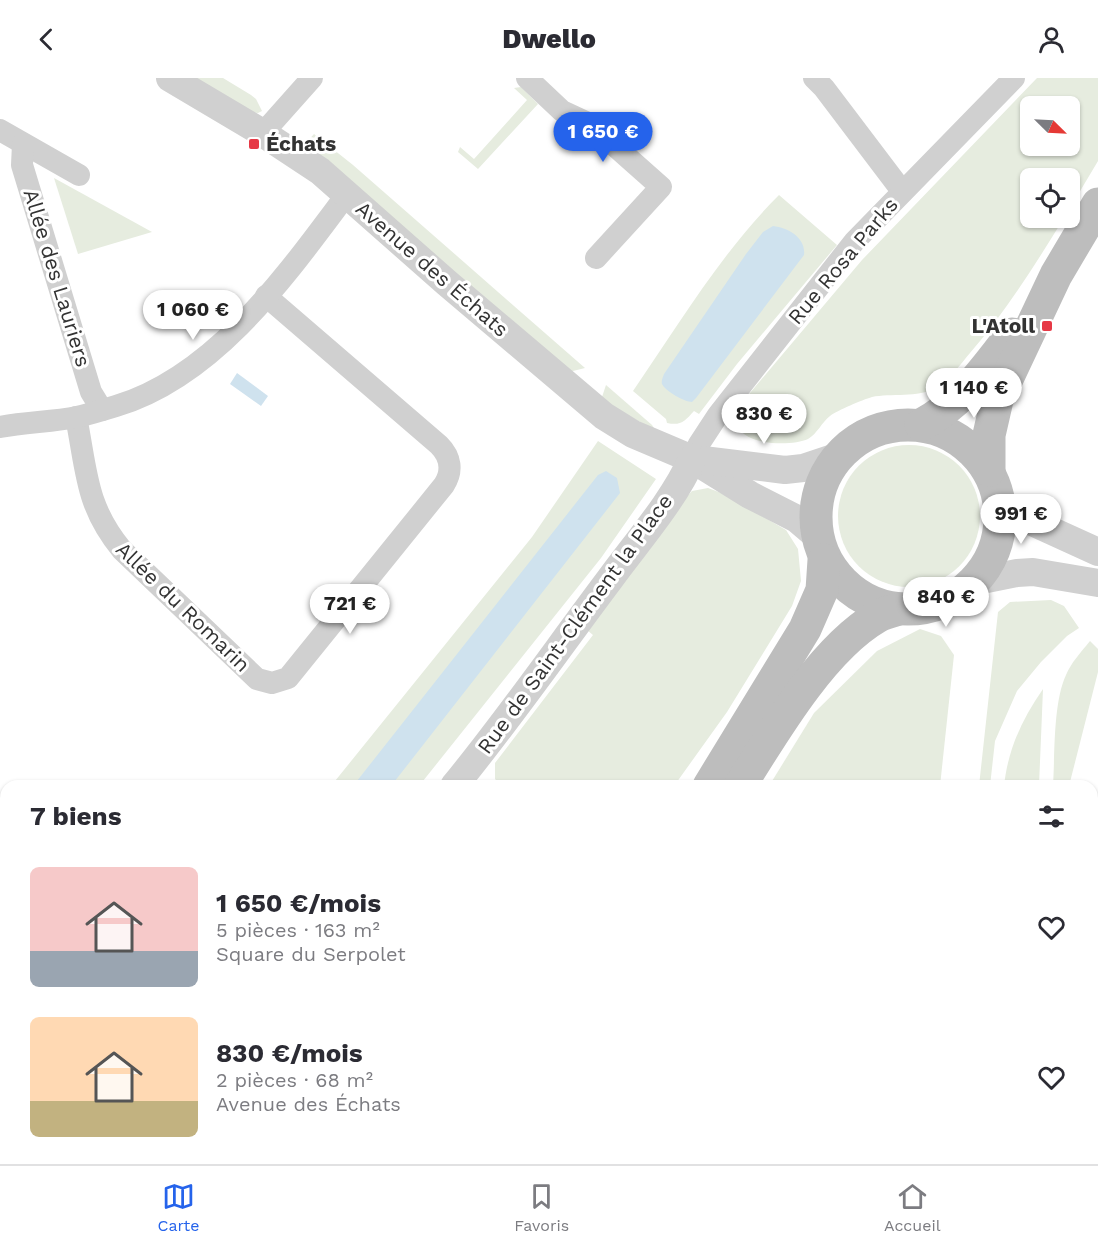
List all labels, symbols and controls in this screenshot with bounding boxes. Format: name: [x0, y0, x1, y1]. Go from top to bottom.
icon: back: [30, 23, 63, 56]
text: Dwello: [502, 23, 596, 55]
icon: person: [1035, 23, 1068, 56]
north arrow: [1020, 96, 1080, 156]
map controls: [1020, 96, 1080, 228]
pin: 1 650 €: [548, 112, 658, 163]
text: 1 650 €: [568, 119, 638, 143]
place label: Échats: [266, 131, 336, 156]
marker: Échats: [247, 137, 261, 151]
button: locate: [1020, 168, 1080, 228]
street label: Allée des Lauriers: [19, 186, 96, 370]
street label: Rue Rosa Parks: [782, 192, 903, 329]
street label: Avenue des Échats: [351, 196, 514, 342]
pin: 1 060 €: [138, 290, 248, 341]
text: 1 060 €: [157, 297, 229, 321]
place label: L'Atoll: [971, 313, 1035, 338]
marker: L'Atoll: [1040, 319, 1054, 333]
pin: 1 140 €: [919, 368, 1029, 419]
text: 1 140 €: [940, 375, 1008, 399]
pin: 830 €: [722, 394, 806, 445]
text: 830 €: [736, 401, 792, 425]
street label: Rue de Saint-Clément la Place: [472, 489, 677, 759]
pin: 991 €: [979, 494, 1063, 545]
text: 991 €: [994, 501, 1048, 525]
street label: Allée du Romarin: [111, 536, 256, 677]
pin: 840 €: [904, 577, 988, 628]
pin: 721 €: [308, 584, 392, 635]
text: 840 €: [917, 584, 975, 608]
text: 721 €: [324, 591, 376, 615]
icon: filters: [1035, 800, 1068, 833]
text: 7 biens: [30, 801, 122, 831]
text: 1 650 €/mois: [216, 888, 381, 918]
icon: home: [78, 891, 150, 963]
icon: heart: [1035, 911, 1068, 944]
text: 5 pièces · 163 m²: [216, 918, 380, 942]
text: Square du Serpolet: [216, 942, 406, 966]
text: 830 €/mois: [216, 1038, 363, 1068]
icon: home: [78, 1041, 150, 1113]
icon: heart: [1035, 1061, 1068, 1094]
text: 2 pièces · 68 m²: [216, 1068, 373, 1092]
text: Avenue des Échats: [216, 1092, 401, 1116]
tab: Carte: [157, 1180, 199, 1235]
tab: Favoris: [514, 1180, 569, 1235]
tab: Accueil: [884, 1180, 941, 1235]

